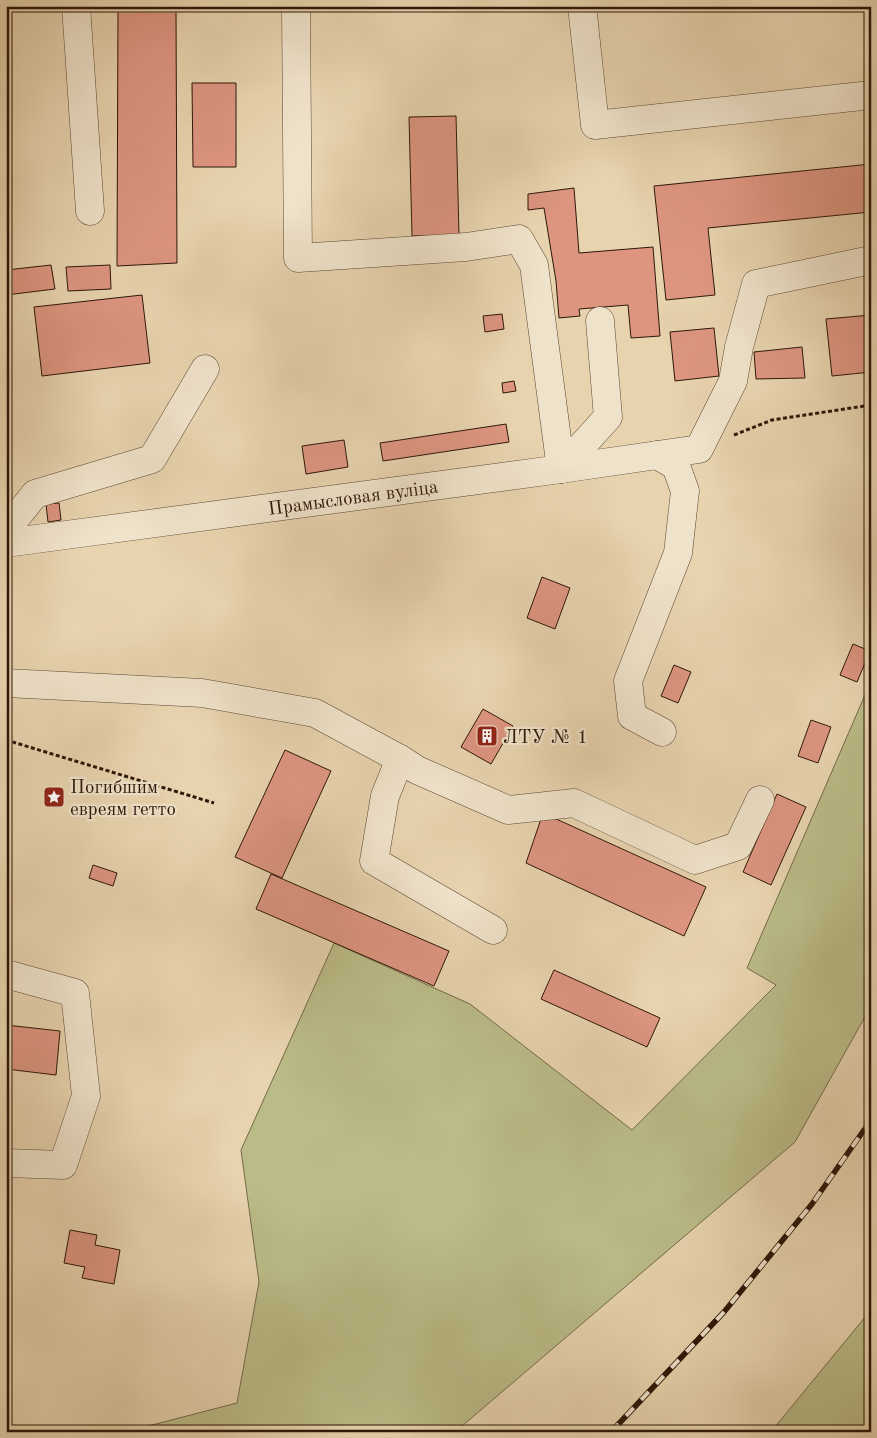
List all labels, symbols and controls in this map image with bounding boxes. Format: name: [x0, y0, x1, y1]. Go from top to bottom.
street label: Прамысловая вуліца: [267, 478, 440, 520]
building icon: ЛТУ № 1: [475, 724, 499, 748]
place label: ЛТУ № 1: [503, 729, 588, 748]
place label: Погибшим евреям гетто: [70, 779, 176, 820]
place icon: Погибшим евреям гетто: [42, 785, 66, 809]

